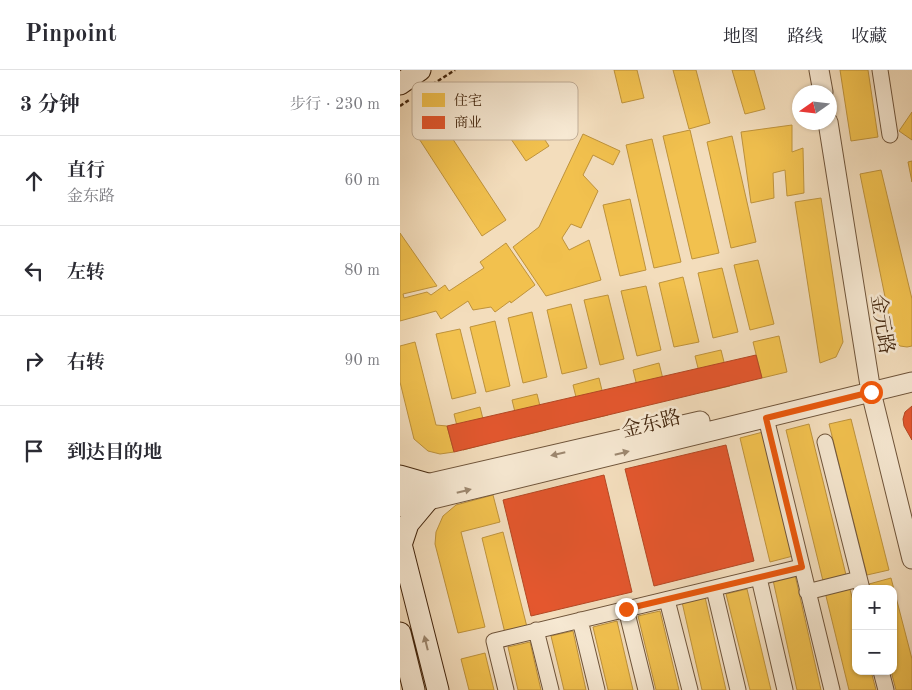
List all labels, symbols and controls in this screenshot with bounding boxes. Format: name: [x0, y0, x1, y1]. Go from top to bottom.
text: Pinpoint: [25, 23, 117, 47]
text: 地图: [723, 28, 759, 46]
text: 路线: [787, 28, 823, 46]
text: 收藏: [851, 28, 887, 46]
legend: [412, 82, 578, 140]
north arrow: [792, 85, 837, 130]
text: 住宅: [454, 93, 482, 108]
text: 3 分钟: [20, 95, 80, 116]
text: 步行 · 230 m: [290, 97, 380, 113]
text: 商业: [454, 115, 482, 130]
text: 直行: [67, 162, 105, 181]
icon: ahead: [20, 167, 48, 195]
text: 60 m: [344, 173, 380, 189]
text: 金东路: [67, 189, 115, 205]
icon: left: [20, 257, 48, 285]
text: 80 m: [344, 263, 380, 279]
text: 左转: [67, 264, 105, 283]
street label: 金元路: [866, 293, 898, 356]
icon: right: [20, 347, 48, 375]
text: 90 m: [344, 353, 380, 369]
text: 右转: [67, 354, 105, 373]
route start: [860, 381, 883, 404]
street label: 金东路: [619, 406, 683, 442]
icon: arrive: [20, 437, 48, 465]
text: 到达目的地: [67, 444, 162, 463]
one-way arrow: [615, 449, 630, 457]
one-way arrow: [551, 450, 566, 458]
one-way arrow: [457, 487, 472, 495]
map controls: [852, 585, 897, 675]
button: +: [852, 585, 897, 630]
route end: [615, 598, 638, 621]
button: −: [852, 630, 897, 675]
one-way arrow: [422, 635, 430, 650]

